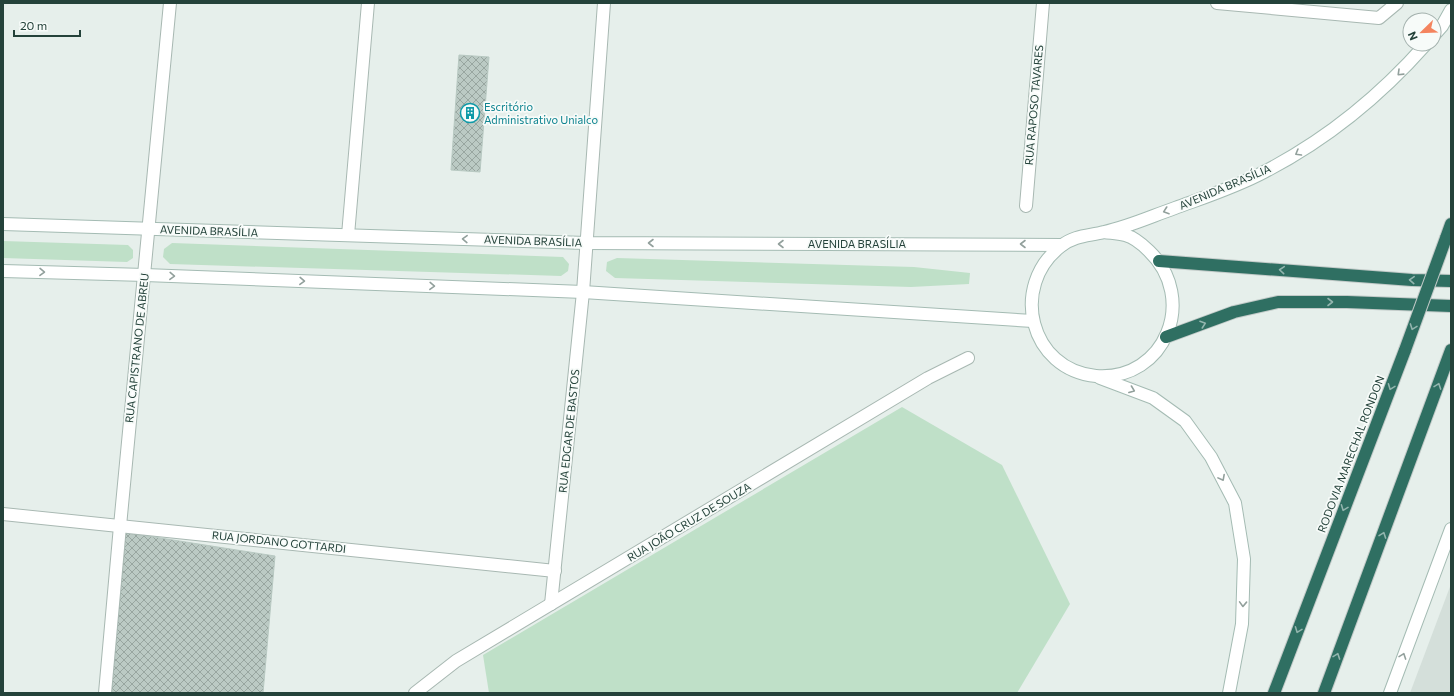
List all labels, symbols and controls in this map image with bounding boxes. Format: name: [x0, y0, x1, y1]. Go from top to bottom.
scale bar: [14, 12, 80, 38]
north arrow: [1402, 12, 1442, 52]
text: 20 m: [20, 18, 47, 32]
text: N: [1405, 30, 1420, 42]
street label: RUA RAPOSO TAVARES: [1022, 44, 1045, 166]
one-way arrow: [1397, 68, 1405, 75]
place label: Escritório Administrativo Unialco: [484, 100, 598, 126]
building icon: Escritório Administrativo Unialco: [459, 102, 481, 124]
one-way arrow: [1295, 148, 1302, 155]
street label: AVENIDA BRASÍLIA: [1177, 160, 1273, 212]
one-way arrow: [1163, 206, 1170, 214]
street label: AVENIDA BRASÍLIA: [160, 221, 259, 239]
street label: AVENIDA BRASÍLIA: [484, 231, 583, 249]
one-way arrow: [462, 235, 468, 243]
street label: AVENIDA BRASÍLIA: [808, 236, 907, 250]
one-way arrow: [648, 239, 654, 247]
one-way arrow: [778, 240, 784, 248]
one-way arrow: [1020, 240, 1026, 248]
one-way arrow: [1279, 265, 1285, 274]
one-way arrow: [39, 268, 45, 276]
one-way arrow: [169, 271, 175, 280]
street label: RUA CAPISTRANO DE ABREU: [122, 272, 151, 424]
one-way arrow: [299, 276, 305, 285]
one-way arrow: [1409, 276, 1415, 284]
one-way arrow: [429, 281, 435, 290]
one-way arrow: [1327, 298, 1333, 306]
one-way arrow: [1200, 320, 1207, 328]
one-way arrow: [1410, 323, 1418, 330]
street label: RUA EDGAR DE BASTOS: [556, 369, 581, 493]
street label: RODOVIA MARECHAL RONDON: [1315, 374, 1387, 534]
one-way arrow: [1387, 383, 1395, 390]
one-way arrow: [1433, 383, 1441, 390]
one-way arrow: [1128, 385, 1135, 393]
one-way arrow: [1217, 473, 1224, 481]
street label: RUA JOÃO CRUZ DE SOUZA: [624, 479, 754, 565]
one-way arrow: [1341, 505, 1349, 512]
street label: RUA JORDANO GOTTARDI: [211, 528, 347, 556]
one-way arrow: [1378, 531, 1386, 538]
one-way arrow: [1239, 601, 1247, 607]
one-way arrow: [1295, 626, 1303, 633]
one-way arrow: [1333, 653, 1341, 660]
one-way arrow: [1399, 653, 1407, 660]

